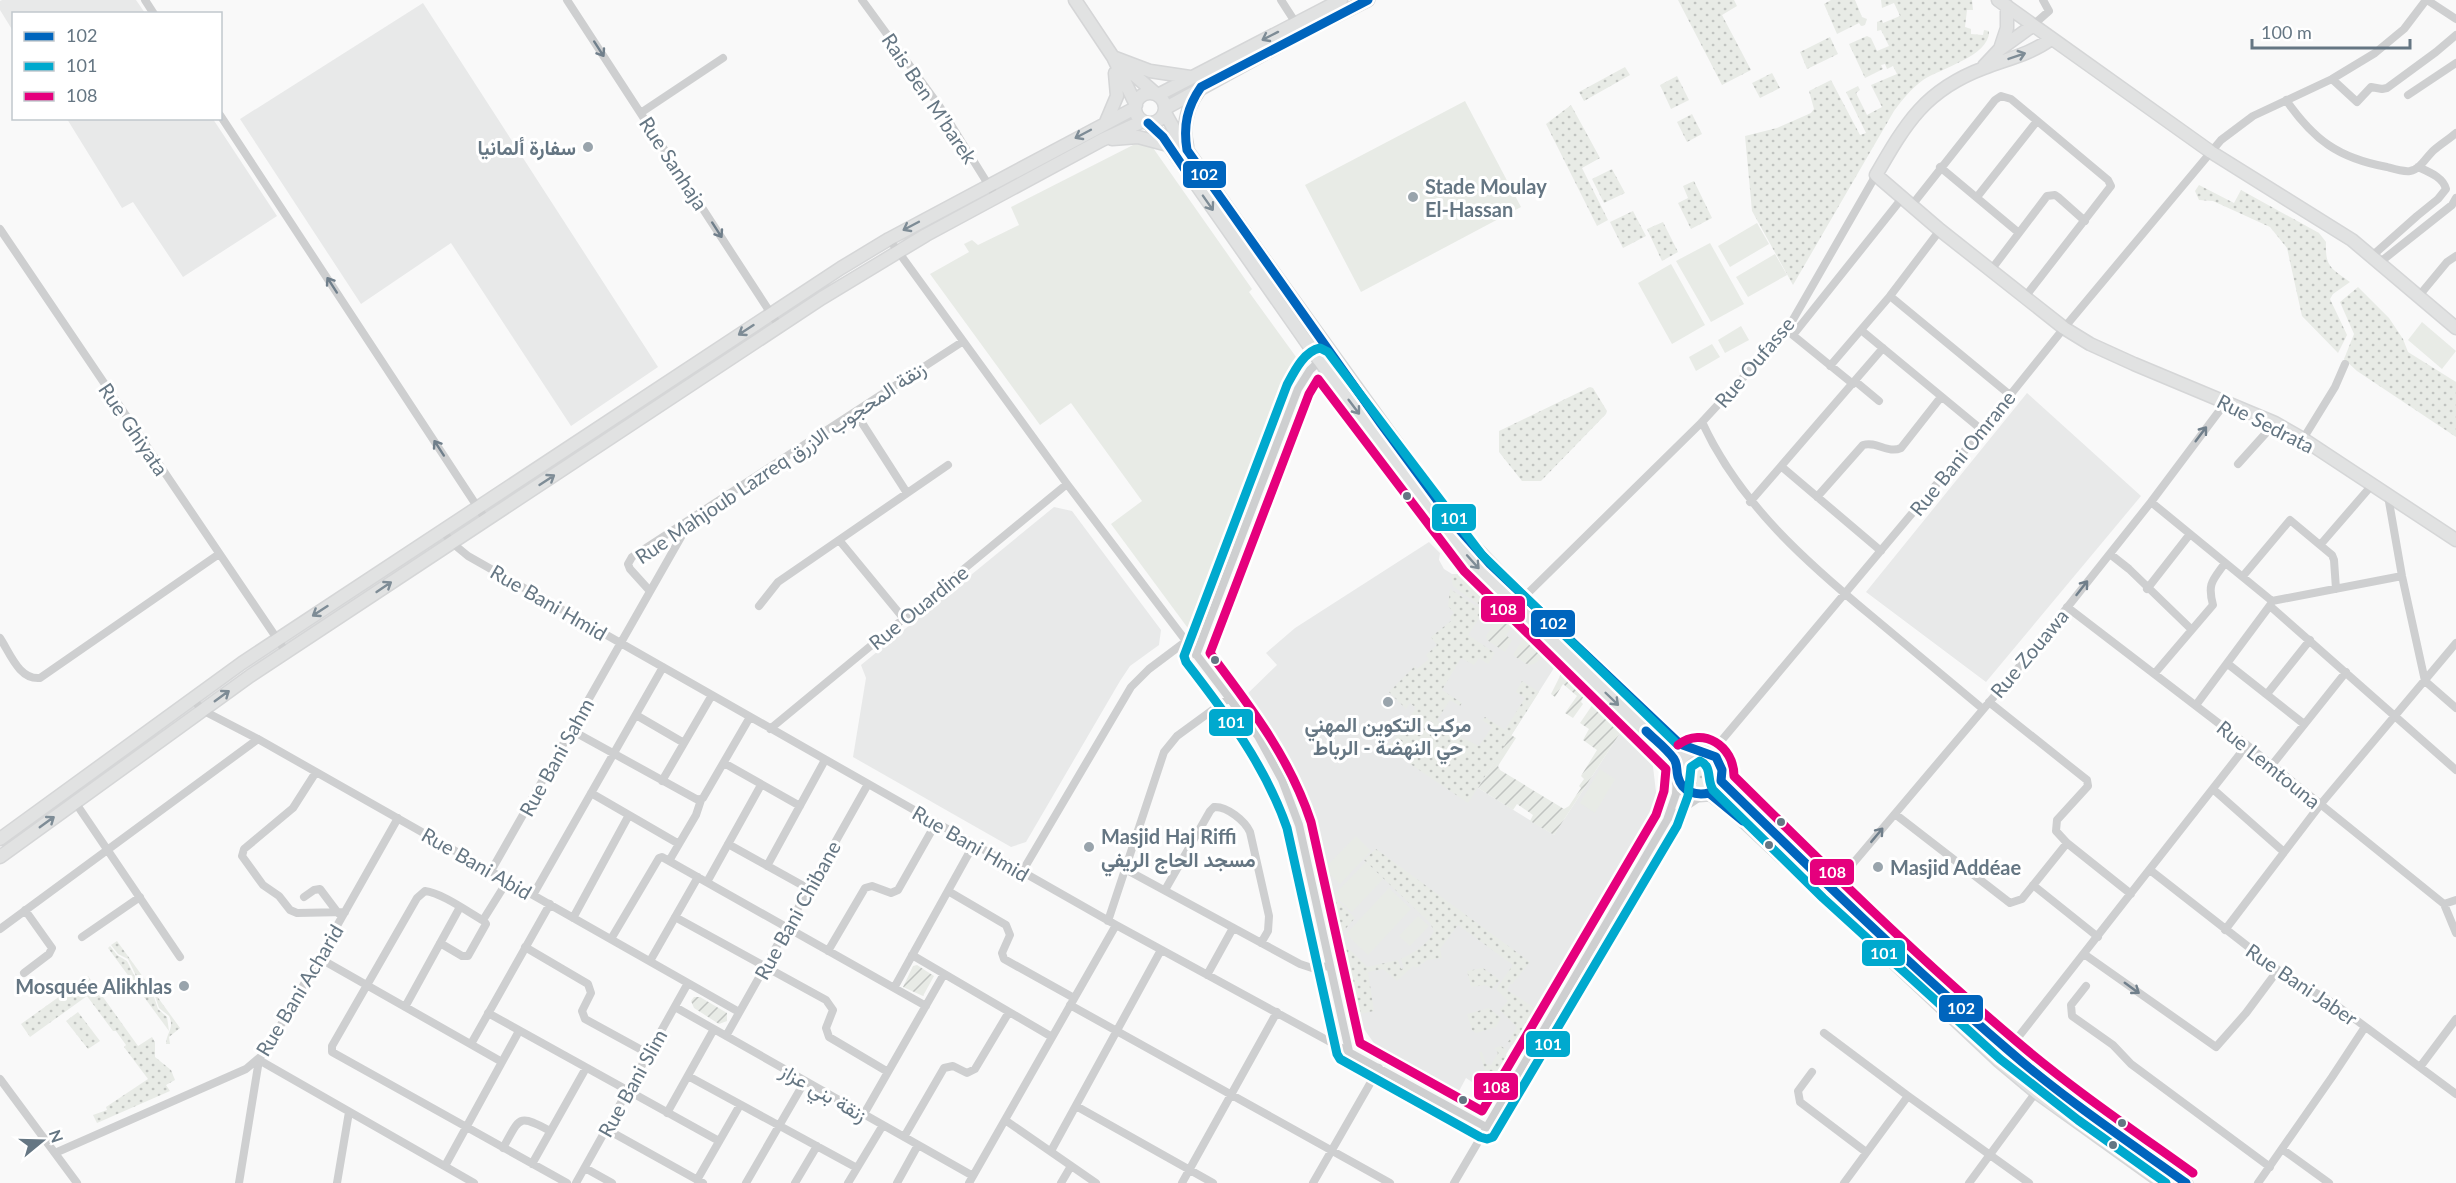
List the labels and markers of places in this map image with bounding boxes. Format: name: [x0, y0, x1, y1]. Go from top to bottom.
place label: سفارة ألمانيا: [478, 135, 576, 161]
marker: سفارة ألمانيا: [581, 140, 595, 154]
place label: Stade Moulay El-Hassan: [1425, 174, 1547, 221]
marker: Stade Moulay El-Hassan: [1406, 190, 1420, 204]
unlabelled marker: [1401, 490, 1413, 502]
unlabelled marker: [1209, 654, 1221, 666]
marker: مركب التكوين المهني حي النهضة - الرباط: [1381, 695, 1395, 709]
place label: مركب التكوين المهني حي النهضة - الرباط: [1305, 712, 1472, 765]
unlabelled marker: [1775, 816, 1787, 828]
place label: Masjid Haj Riffi مسجد الحاج الريفي: [1101, 824, 1256, 877]
unlabelled marker: [1763, 839, 1775, 851]
marker: Masjid Haj Riffi مسجد الحاج الريفي: [1082, 840, 1096, 854]
place label: Masjid Addéae: [1890, 855, 2021, 879]
marker: Masjid Addéae: [1871, 860, 1885, 874]
place label: Mosquée Alikhlas: [15, 974, 172, 998]
marker: Mosquée Alikhlas: [177, 979, 191, 993]
unlabelled marker: [1457, 1094, 1469, 1106]
unlabelled marker: [2116, 1117, 2128, 1129]
unlabelled marker: [2107, 1139, 2119, 1151]

